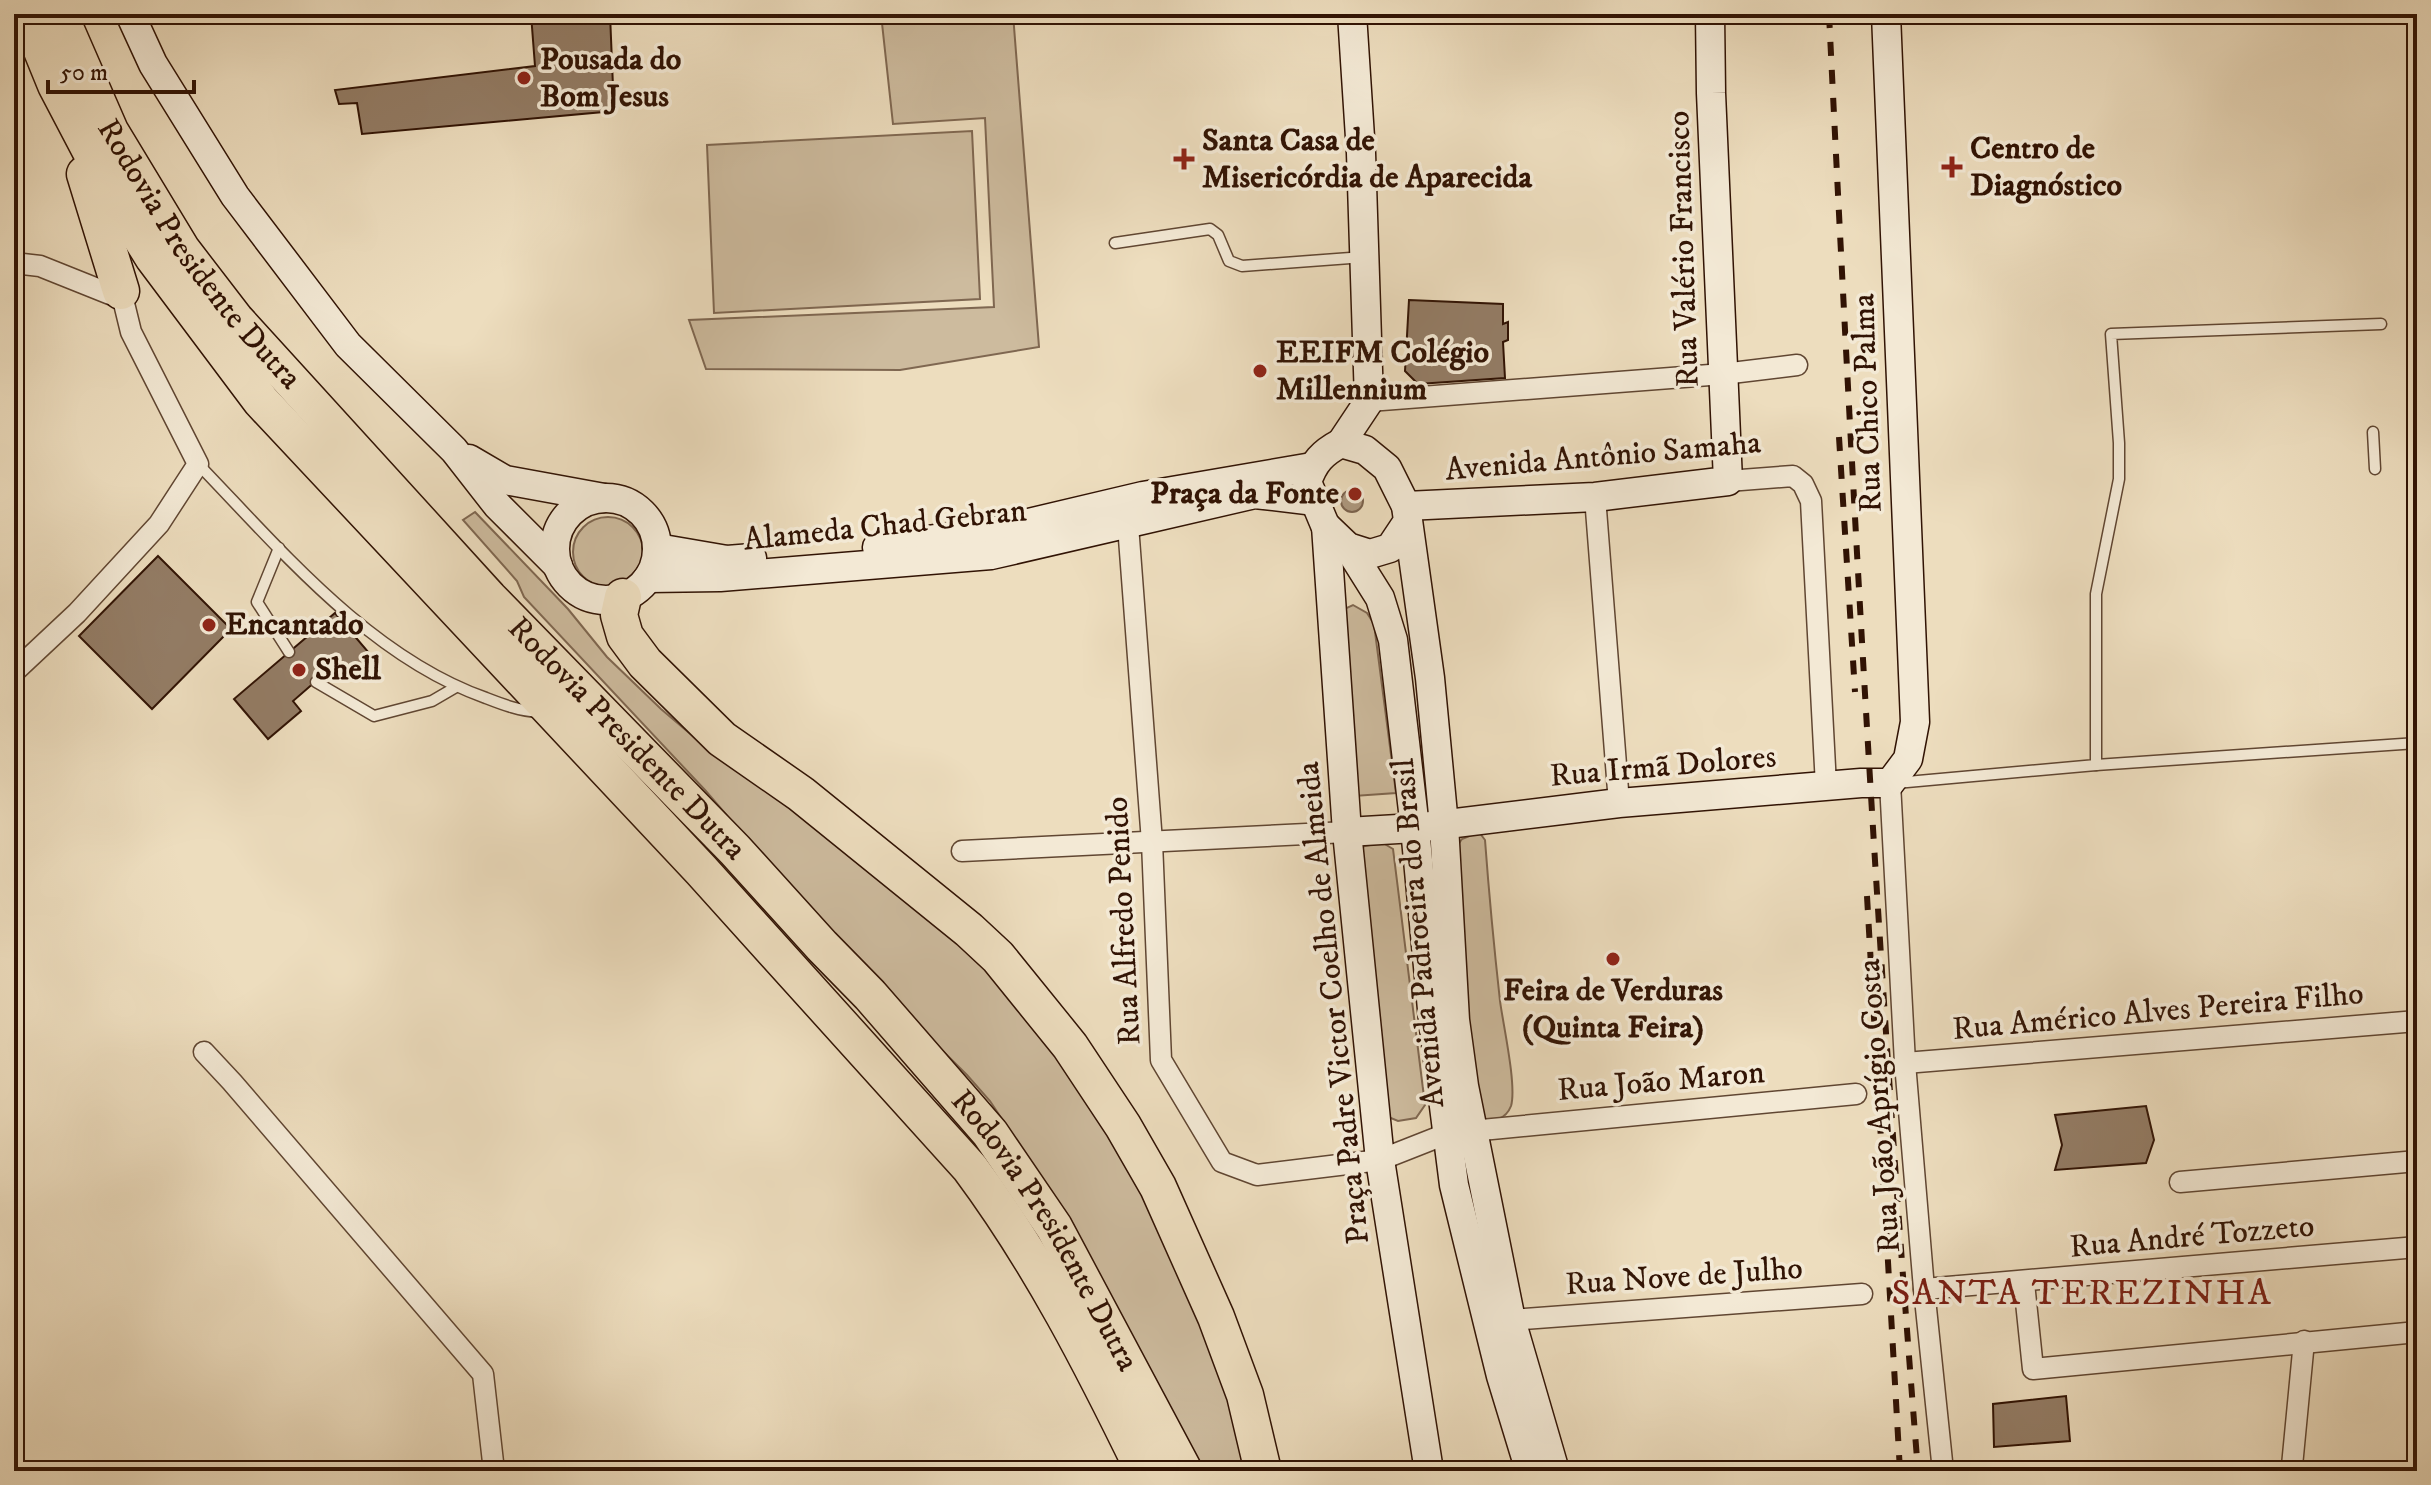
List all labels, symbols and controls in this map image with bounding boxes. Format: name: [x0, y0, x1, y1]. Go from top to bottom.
place label: Pousada do Bom Jesus: [540, 40, 681, 117]
scale bar: [48, 44, 194, 94]
text: 50 m: [60, 58, 108, 88]
marker: Pousada do Bom Jesus: [515, 69, 533, 87]
street label: Rua Valério Francisco: [1659, 110, 1709, 388]
street label: Rodovia Presidente Dutra: [88, 112, 310, 398]
place label: Santa Casa de Misericórdia de Aparecida: [1202, 121, 1533, 198]
place label: Centro de Diagnóstico: [1970, 129, 2122, 206]
marker: Santa Casa de Misericórdia de Aparecida: [1173, 148, 1195, 170]
marker: Centro de Diagnóstico: [1941, 156, 1963, 178]
street label: Rua Chico Palma: [1844, 292, 1892, 513]
place label: EEIFM Colégio Millennium: [1276, 333, 1489, 410]
marker: EEIFM Colégio Millennium: [1251, 362, 1269, 380]
street label: Avenida Antônio Samaha: [1443, 423, 1763, 491]
place label: Praça da Fonte: [1150, 474, 1339, 514]
marker: Praça da Fonte: [1346, 485, 1364, 503]
street label: Alameda Chad Gebran: [742, 491, 1029, 561]
place label: Encantado: [225, 605, 364, 645]
street label: Rodovia Presidente Dutra: [499, 609, 755, 869]
marker: Encantado: [200, 616, 218, 634]
place label: Shell: [315, 650, 381, 690]
marker: Shell: [290, 661, 308, 679]
street label: Rua Irmã Dolores: [1548, 737, 1778, 797]
street label: Avenida Padroeira do Brasil: [1384, 756, 1454, 1109]
street label: Praça Padre Victor Coelho de Almeida: [1289, 759, 1379, 1246]
street label: Rua Alfredo Penido: [1098, 796, 1150, 1046]
marker: Feira de Verduras (Quinta Feira): [1604, 950, 1622, 968]
street label: Rua João Aprígio Costa: [1850, 957, 1910, 1255]
place label: Feira de Verduras (Quinta Feira): [1503, 971, 1723, 1048]
street label: Rua Américo Alves Pereira Filho: [1951, 974, 2365, 1050]
street label: Rua João Maron: [1556, 1053, 1767, 1111]
street label: Rodovia Presidente Dutra: [942, 1082, 1147, 1378]
street label: Rua André Tozzeto: [2068, 1206, 2316, 1268]
street label: Rua Nove de Julho: [1564, 1249, 1804, 1305]
district label: SANTA TEREZINHA: [1891, 1271, 2273, 1316]

